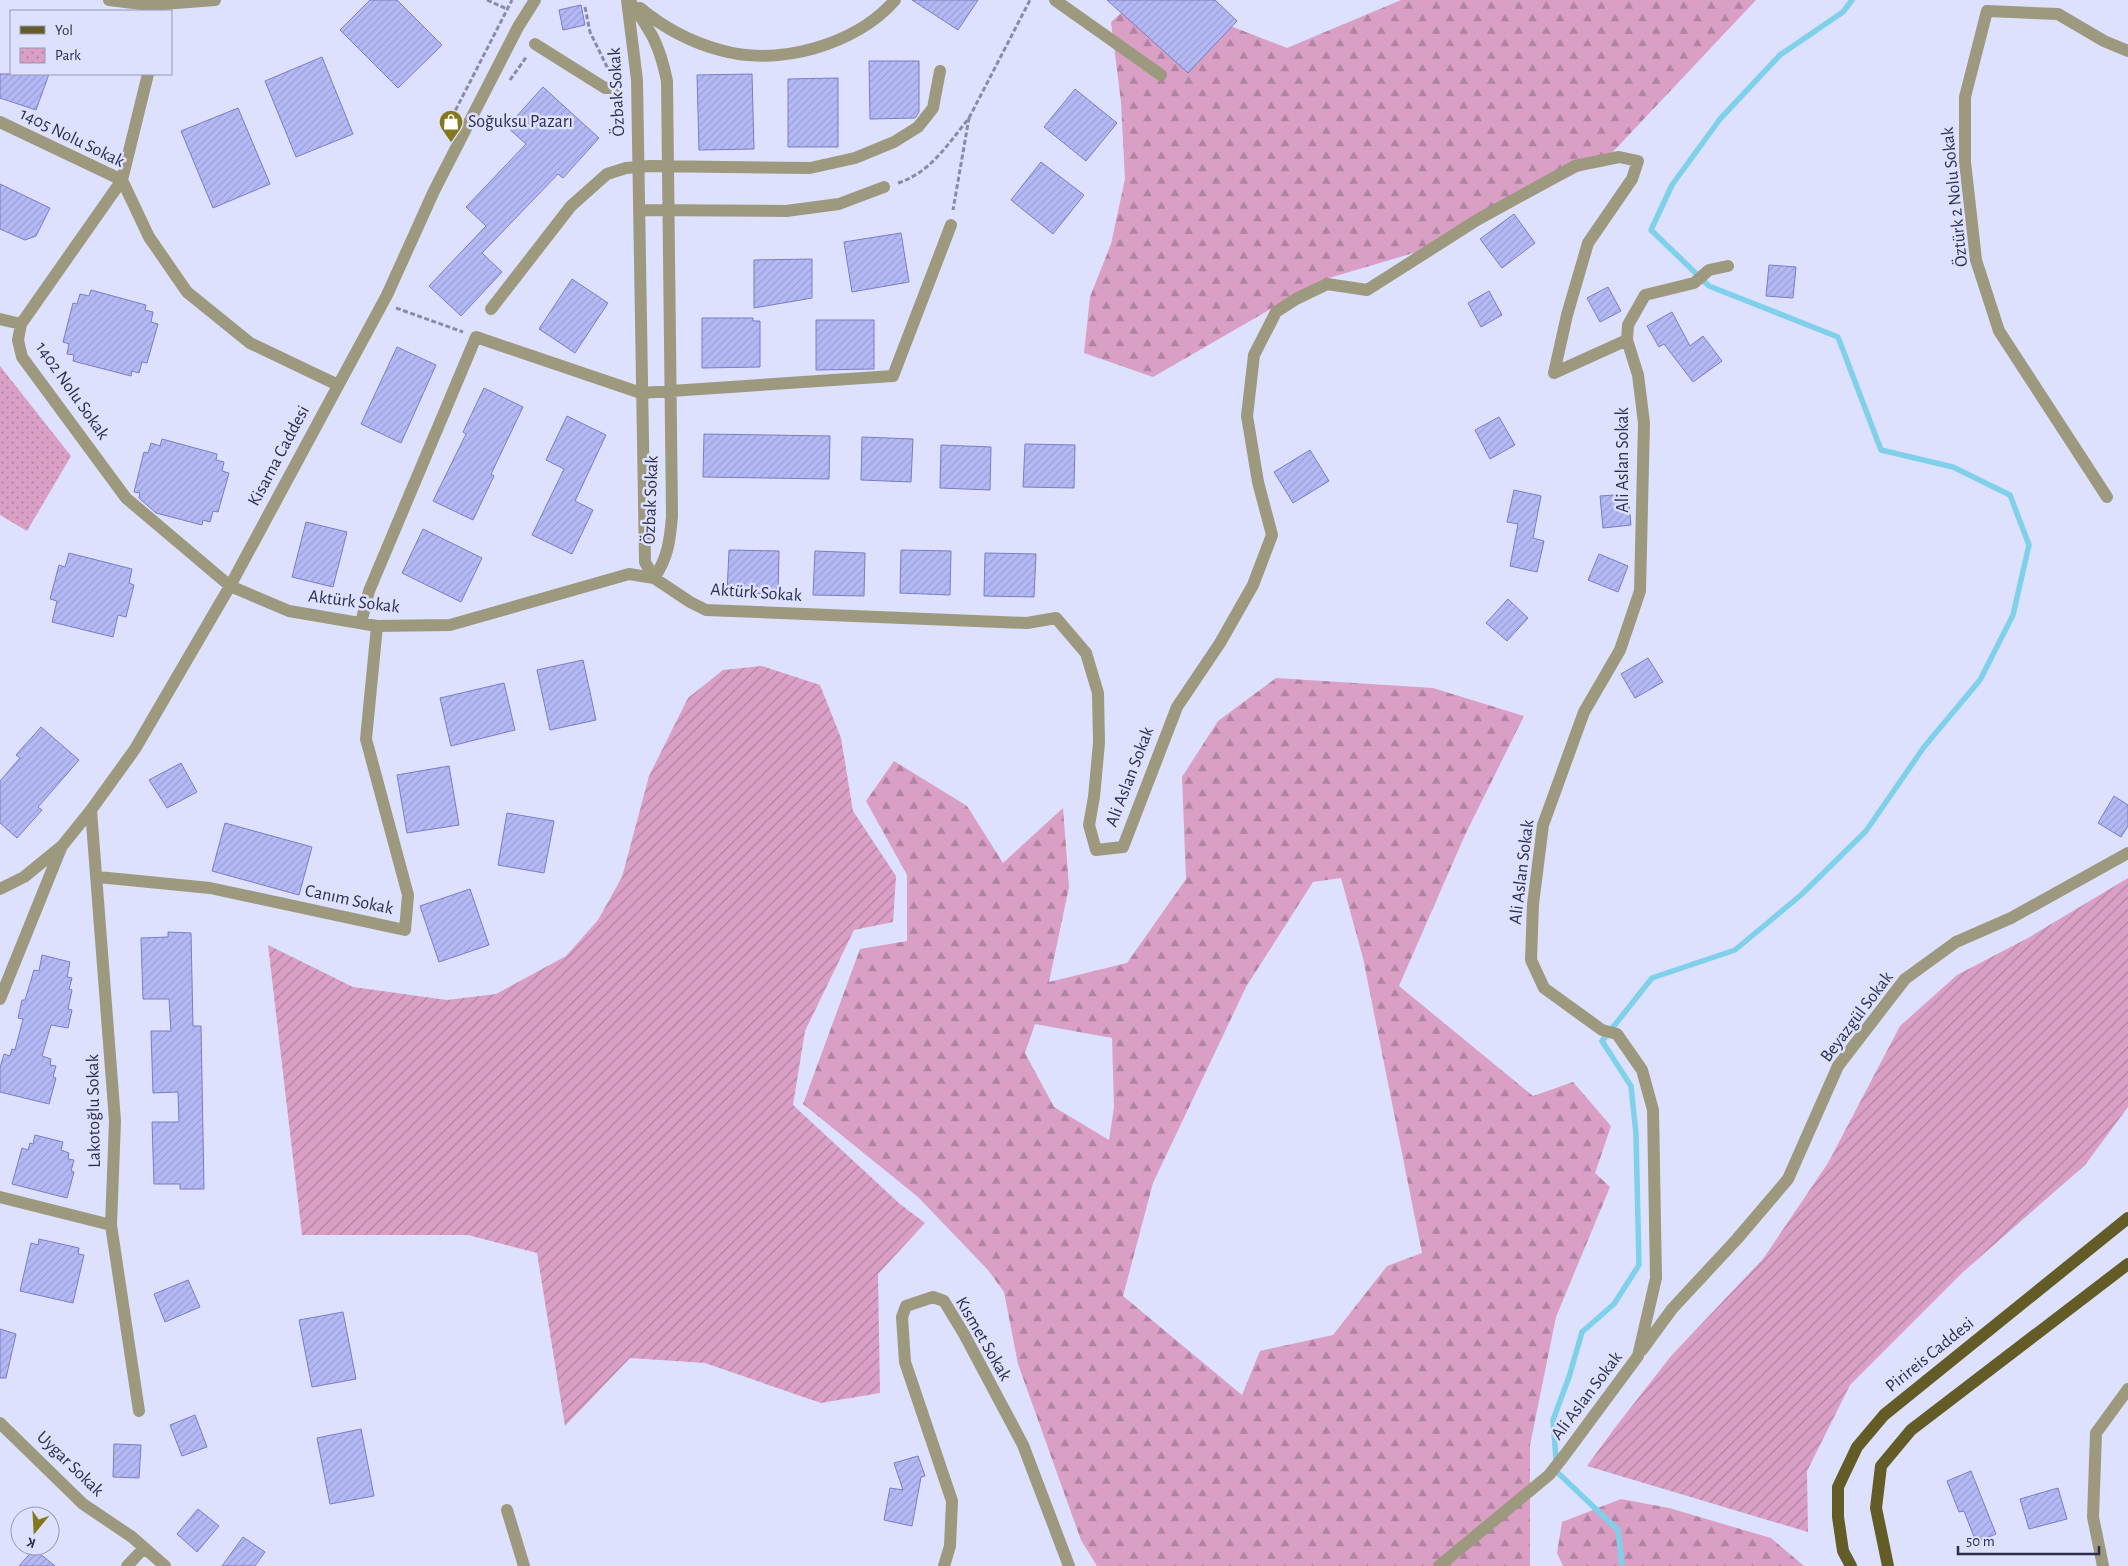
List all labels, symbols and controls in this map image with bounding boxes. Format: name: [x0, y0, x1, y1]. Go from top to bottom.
legend: [10, 10, 172, 75]
text: Yol: [55, 23, 73, 38]
street label: Özbak Sokak: [604, 46, 628, 137]
text: Park: [55, 48, 81, 63]
street label: 1405 Nolu Sokak: [17, 105, 128, 171]
shop icon: Soğuksu Pazarı: [438, 109, 464, 143]
place label: Soğuksu Pazarı: [468, 113, 573, 131]
street label: Öztürk 2 Nolu Sokak: [1937, 125, 1971, 268]
street label: 1402 Nolu Sokak: [32, 339, 113, 444]
street label: Kisarna Caddesi: [245, 403, 313, 509]
street label: Ali Aslan Sokak: [1614, 407, 1632, 513]
street label: Özbak Sokak: [638, 454, 662, 545]
street label: Aktürk Sokak: [710, 581, 803, 605]
street label: Aktürk Sokak: [307, 587, 401, 617]
street label: Ali Aslan Sokak: [1103, 724, 1158, 829]
street label: Ali Aslan Sokak: [1507, 818, 1537, 925]
street label: Canım Sokak: [303, 882, 396, 918]
street label: Beyazgül Sokak: [1817, 968, 1897, 1065]
street label: Lakotoğlu Sokak: [84, 1053, 104, 1168]
street label: Kısmet Sokak: [952, 1294, 1015, 1385]
street label: Pirireis Caddesi: [1883, 1314, 1977, 1396]
street label: Ali Aslan Sokak: [1548, 1348, 1626, 1444]
street label: Uygar Sokak: [33, 1428, 108, 1501]
north arrow: [10, 1506, 60, 1556]
scale bar: [1958, 1524, 2099, 1556]
text: K: [24, 1534, 37, 1550]
text: 50 m: [1966, 1534, 1995, 1549]

